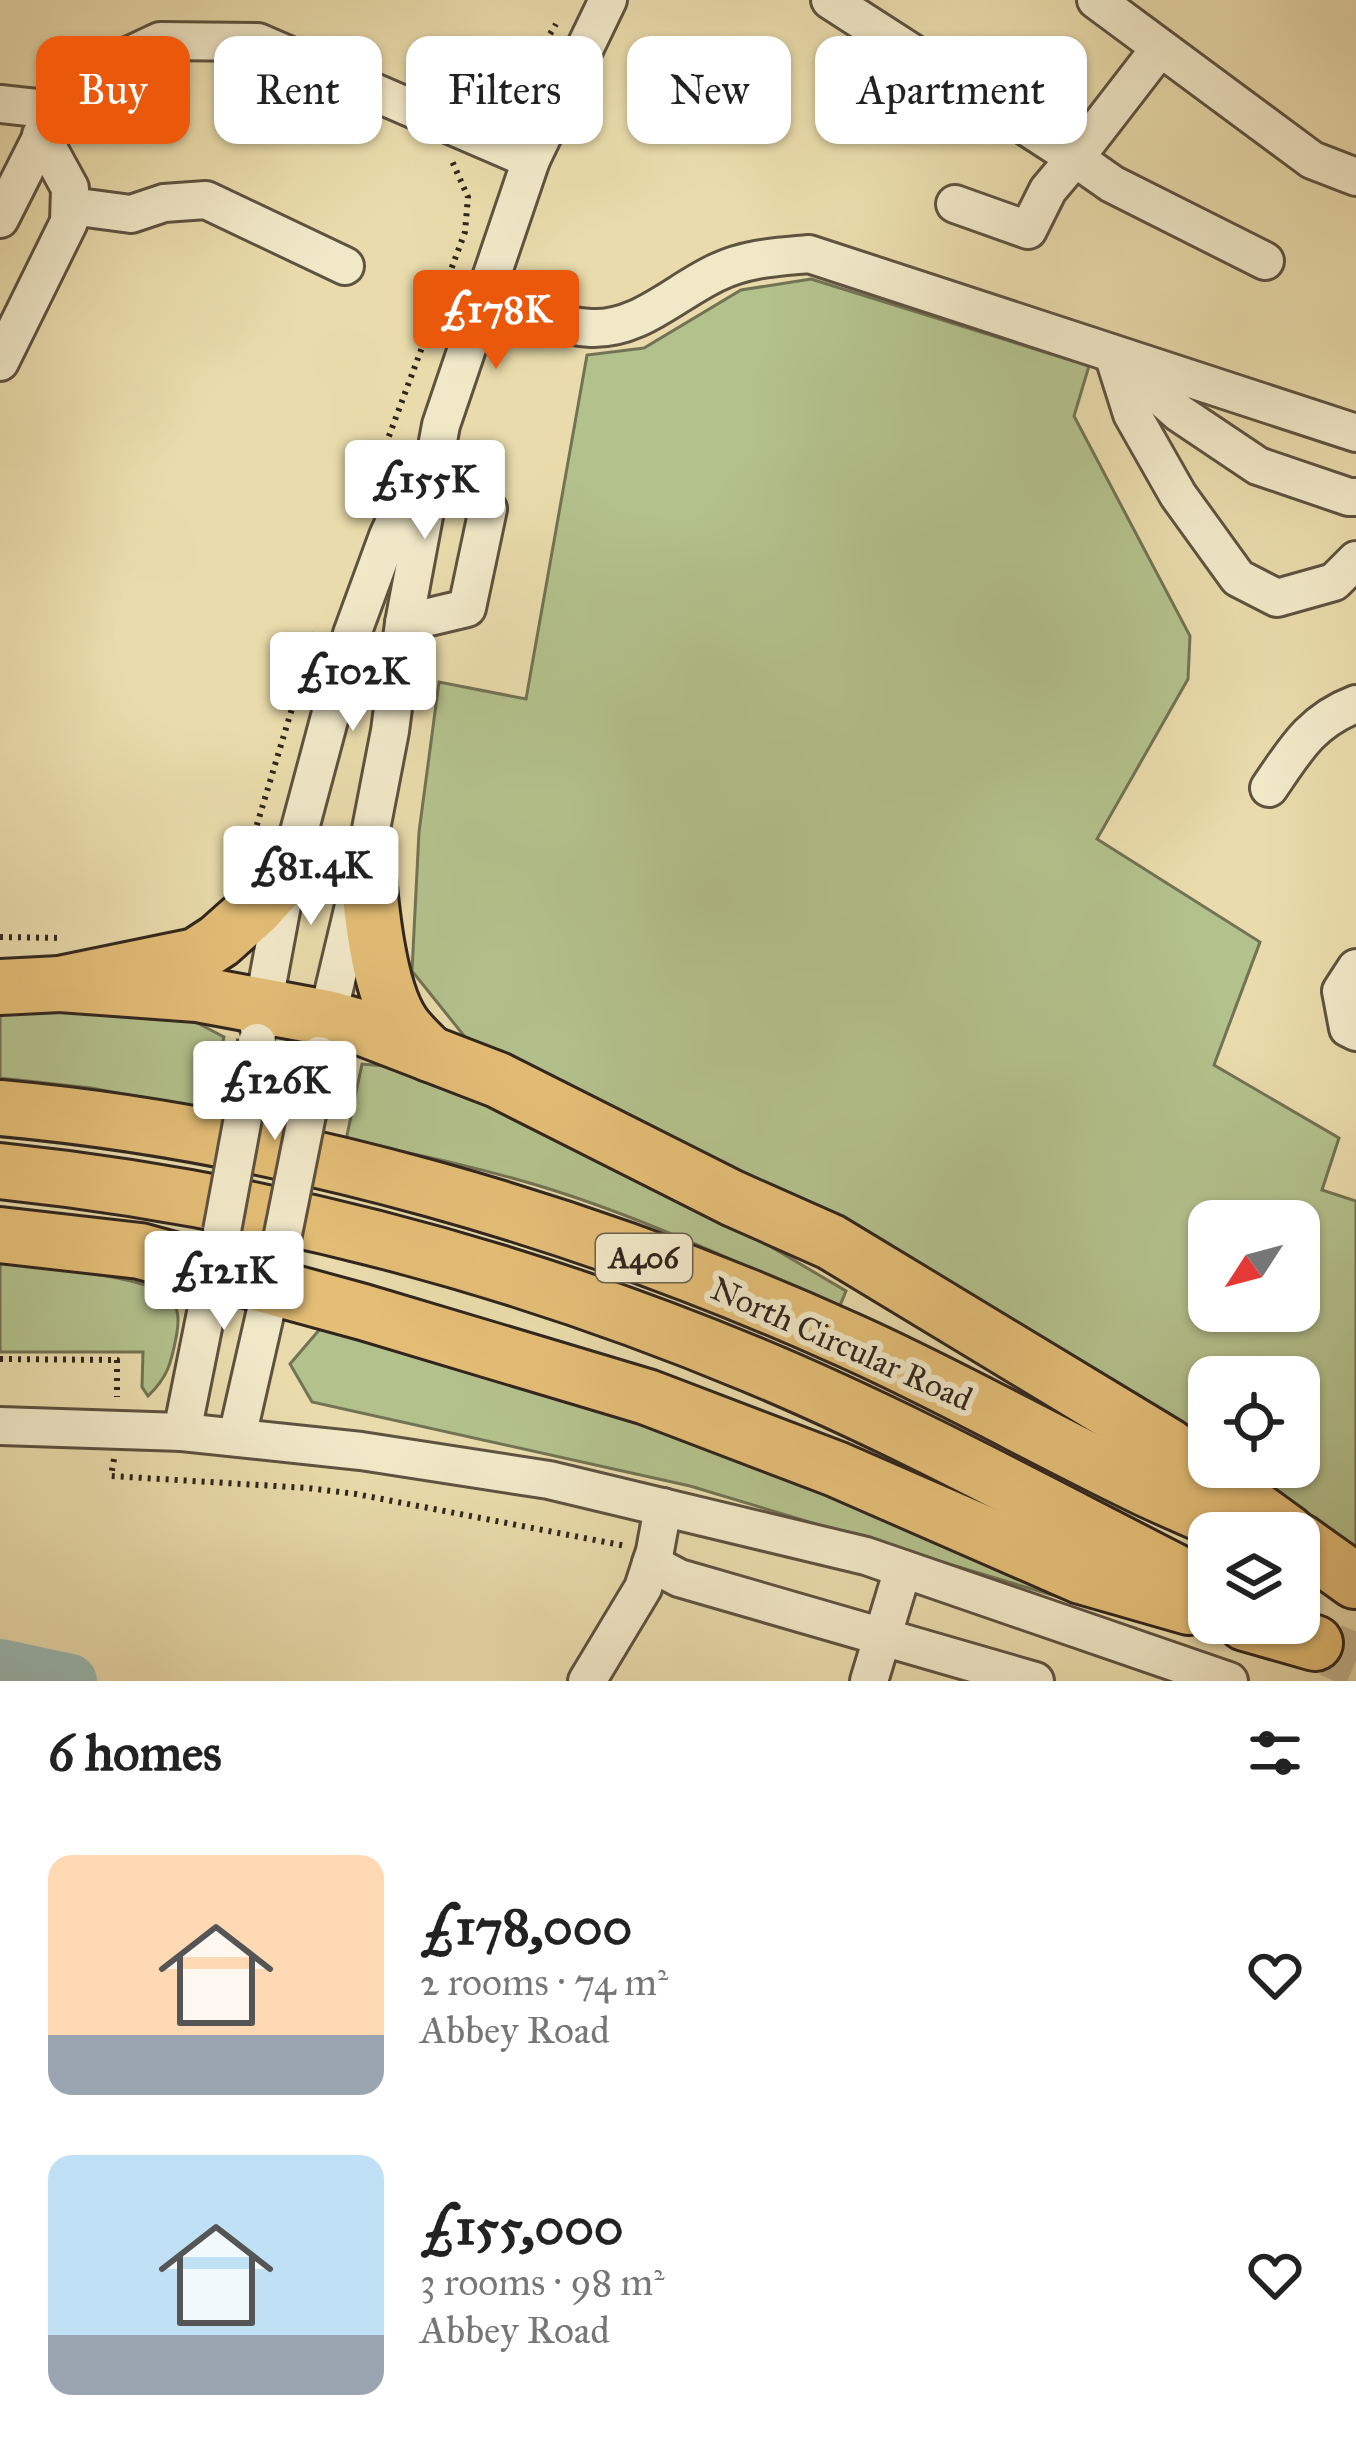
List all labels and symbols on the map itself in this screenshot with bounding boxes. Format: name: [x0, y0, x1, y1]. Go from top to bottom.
pin: £178K: [412, 270, 580, 372]
pin: £155K: [341, 440, 509, 542]
pin: £102K: [269, 632, 437, 734]
pin: £81.4K: [213, 826, 409, 928]
pin: £126K: [191, 1041, 359, 1143]
north arrow: [1188, 1200, 1320, 1332]
pin: £121K: [140, 1231, 308, 1333]
road number: A406: [596, 1234, 692, 1282]
street label: North Circular Road: [705, 1268, 979, 1420]

